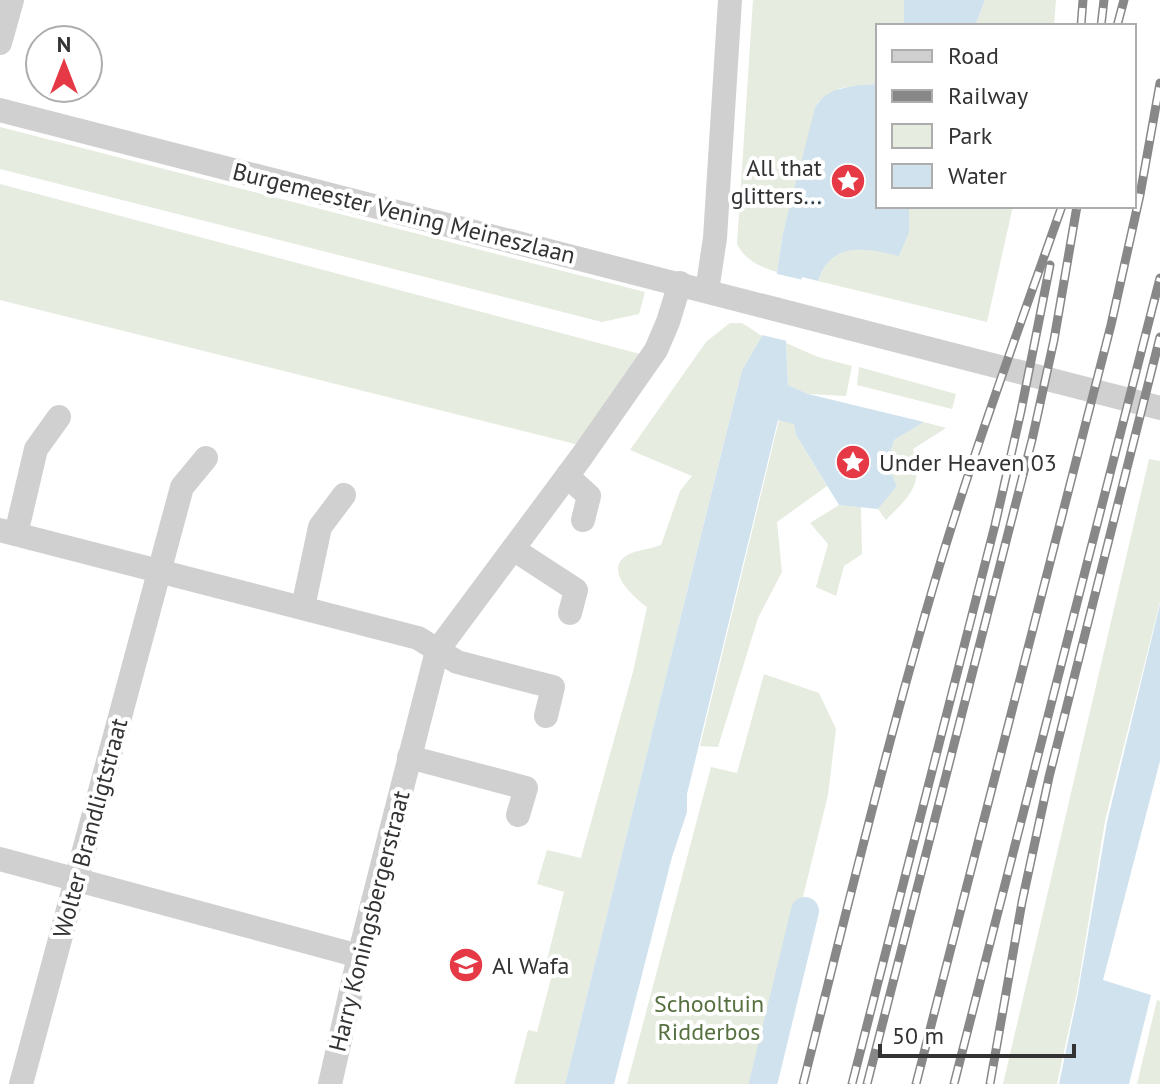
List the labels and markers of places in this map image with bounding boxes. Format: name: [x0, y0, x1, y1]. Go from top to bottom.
place label: All that glitters...: [731, 152, 822, 211]
place icon: All that glitters...: [829, 162, 867, 200]
place icon: Under Heaven 03: [834, 443, 872, 481]
place label: Under Heaven 03: [879, 447, 1057, 478]
school or university icon: Al Wafa: [447, 946, 485, 984]
place label: Al Wafa: [492, 950, 569, 981]

